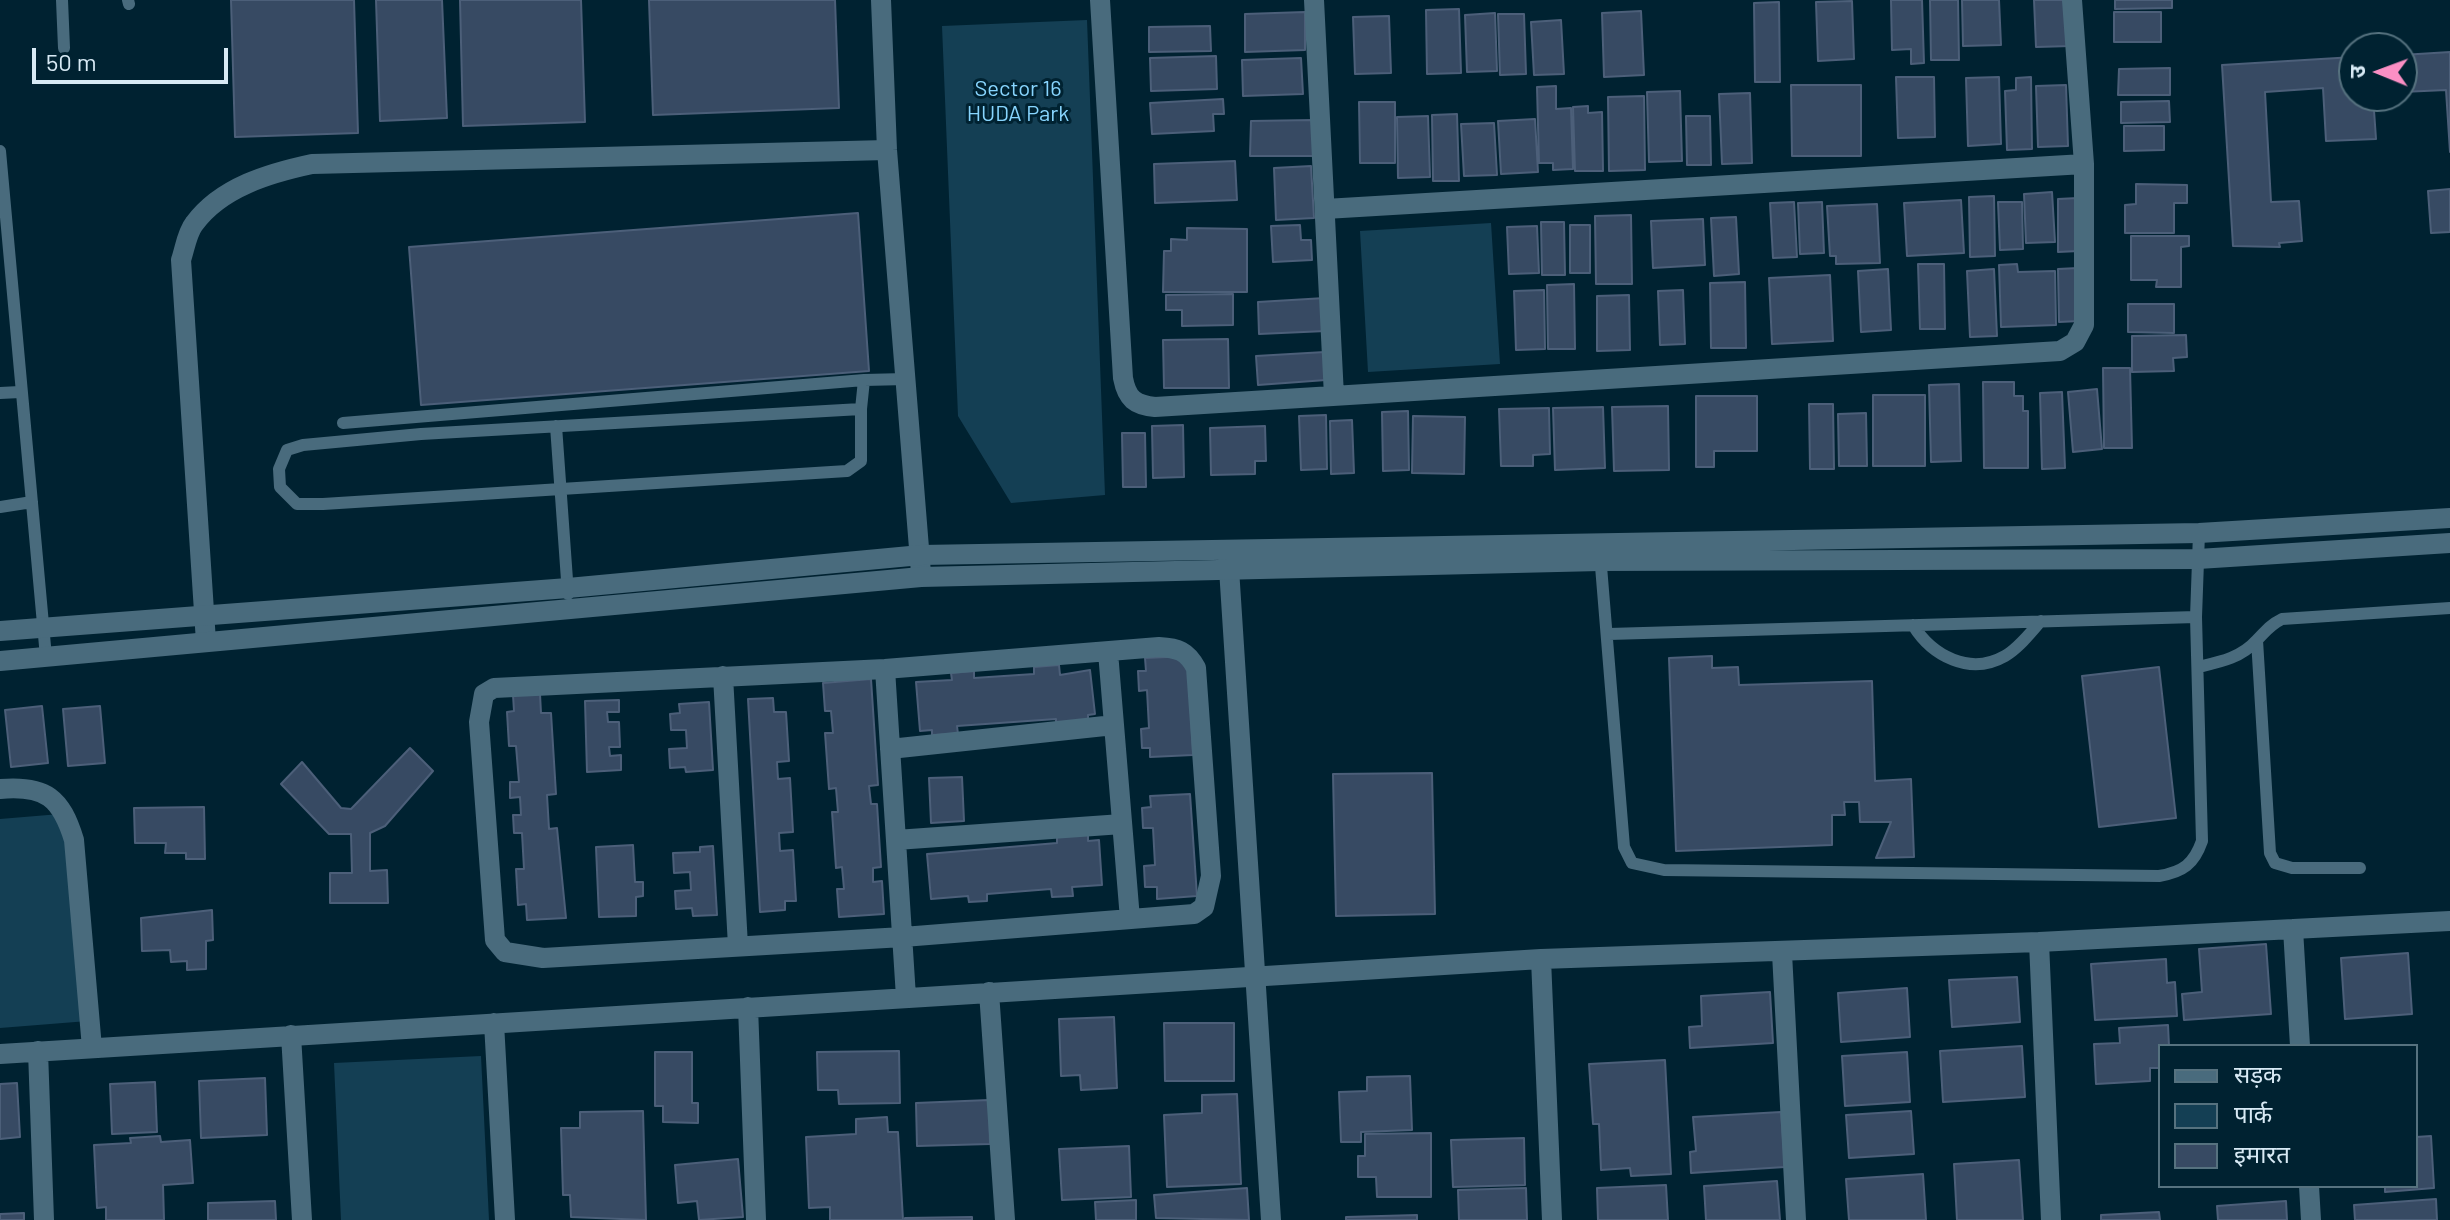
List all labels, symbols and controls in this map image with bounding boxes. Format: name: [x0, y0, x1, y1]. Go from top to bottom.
scale bar: [36, 32, 232, 82]
north arrow: [2338, 32, 2418, 112]
text: 50 m: [46, 47, 97, 76]
text: उ: [2343, 65, 2369, 78]
park label: Sector 16 HUDA Park: [967, 76, 1069, 128]
legend: [2158, 1044, 2418, 1188]
text: सड़क: [2234, 1059, 2282, 1088]
text: पार्क: [2234, 1099, 2272, 1128]
text: इमारत: [2234, 1139, 2290, 1168]

